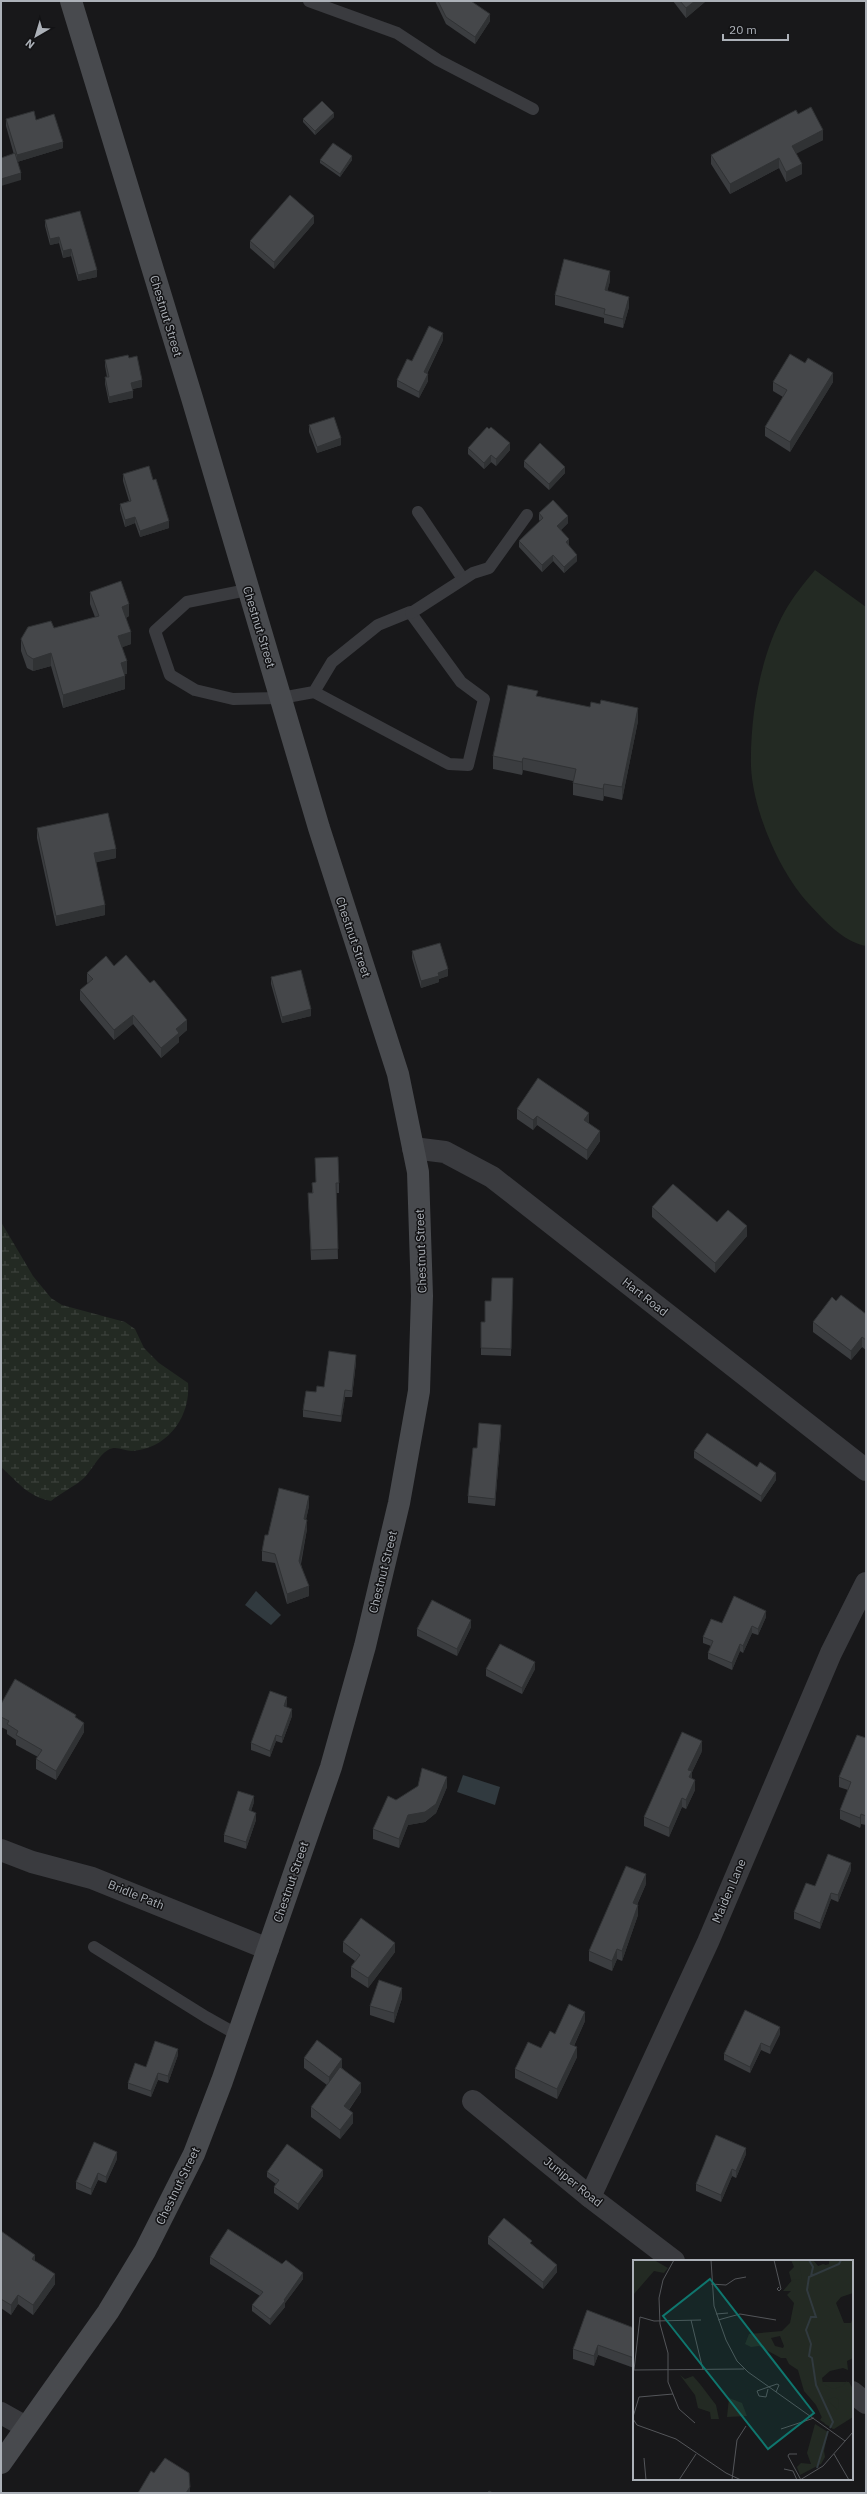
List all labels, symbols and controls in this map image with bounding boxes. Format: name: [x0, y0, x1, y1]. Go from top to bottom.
north arrow: [16, 16, 56, 56]
scale bar: [723, 16, 788, 42]
text: 20 m: [729, 22, 757, 37]
text: N: [22, 36, 37, 52]
street label: Chestnut Street: [147, 273, 186, 358]
street label: Chestnut Street: [240, 584, 279, 669]
street label: Chestnut Street: [333, 894, 374, 979]
street label: Chestnut Street: [412, 1209, 429, 1293]
street label: Hart Road: [619, 1274, 671, 1319]
street label: Chestnut Street: [365, 1529, 400, 1615]
street label: Chestnut Street: [270, 1839, 311, 1924]
street label: Maiden Lane: [708, 1856, 749, 1925]
street label: Bridle Path: [106, 1876, 167, 1913]
street label: Chestnut Street: [152, 2145, 203, 2227]
street label: Juniper Road: [541, 2153, 606, 2210]
inset map: [633, 2260, 853, 2480]

